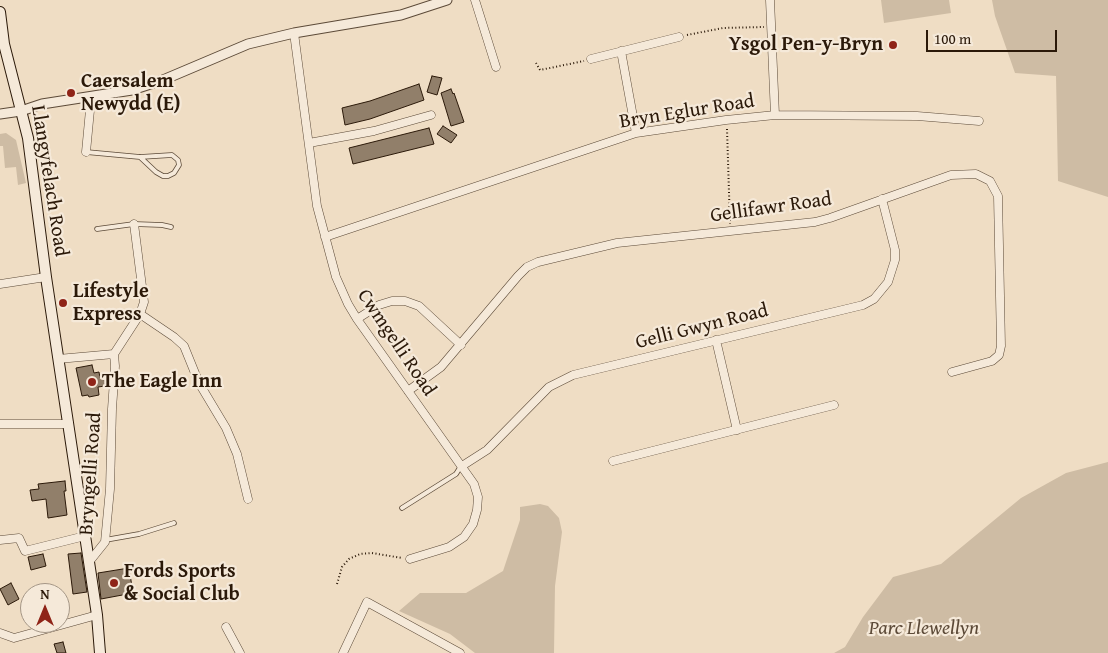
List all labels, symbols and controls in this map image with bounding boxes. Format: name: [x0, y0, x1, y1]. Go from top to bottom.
scale bar: [928, 20, 1059, 52]
text: 100 m: [934, 28, 971, 49]
place label: Ysgol Pen-y-Bryn: [729, 33, 883, 57]
marker: Ysgol Pen-y-Bryn: [887, 39, 899, 51]
place label: Caersalem Newydd (E): [81, 70, 180, 117]
marker: Caersalem Newydd (E): [65, 87, 77, 99]
street label: Bryn Eglur Road: [618, 89, 756, 135]
street label: Llangyfelach Road: [25, 104, 73, 258]
street label: Gellifawr Road: [709, 188, 833, 228]
place label: Lifestyle Express: [73, 280, 149, 327]
street label: Cwmgelli Road: [351, 285, 441, 401]
marker: Lifestyle Express: [57, 297, 69, 309]
street label: Gelli Gwyn Road: [633, 299, 771, 355]
place label: The Eagle Inn: [102, 370, 222, 394]
marker: The Eagle Inn: [86, 376, 98, 388]
street label: Bryngelli Road: [75, 412, 107, 536]
place label: Fords Sports & Social Club: [124, 560, 240, 607]
marker: Fords Sports & Social Club: [108, 577, 120, 589]
north arrow: [20, 583, 70, 633]
text: N: [40, 584, 50, 604]
park label: Parc Llewellyn: [869, 617, 979, 641]

